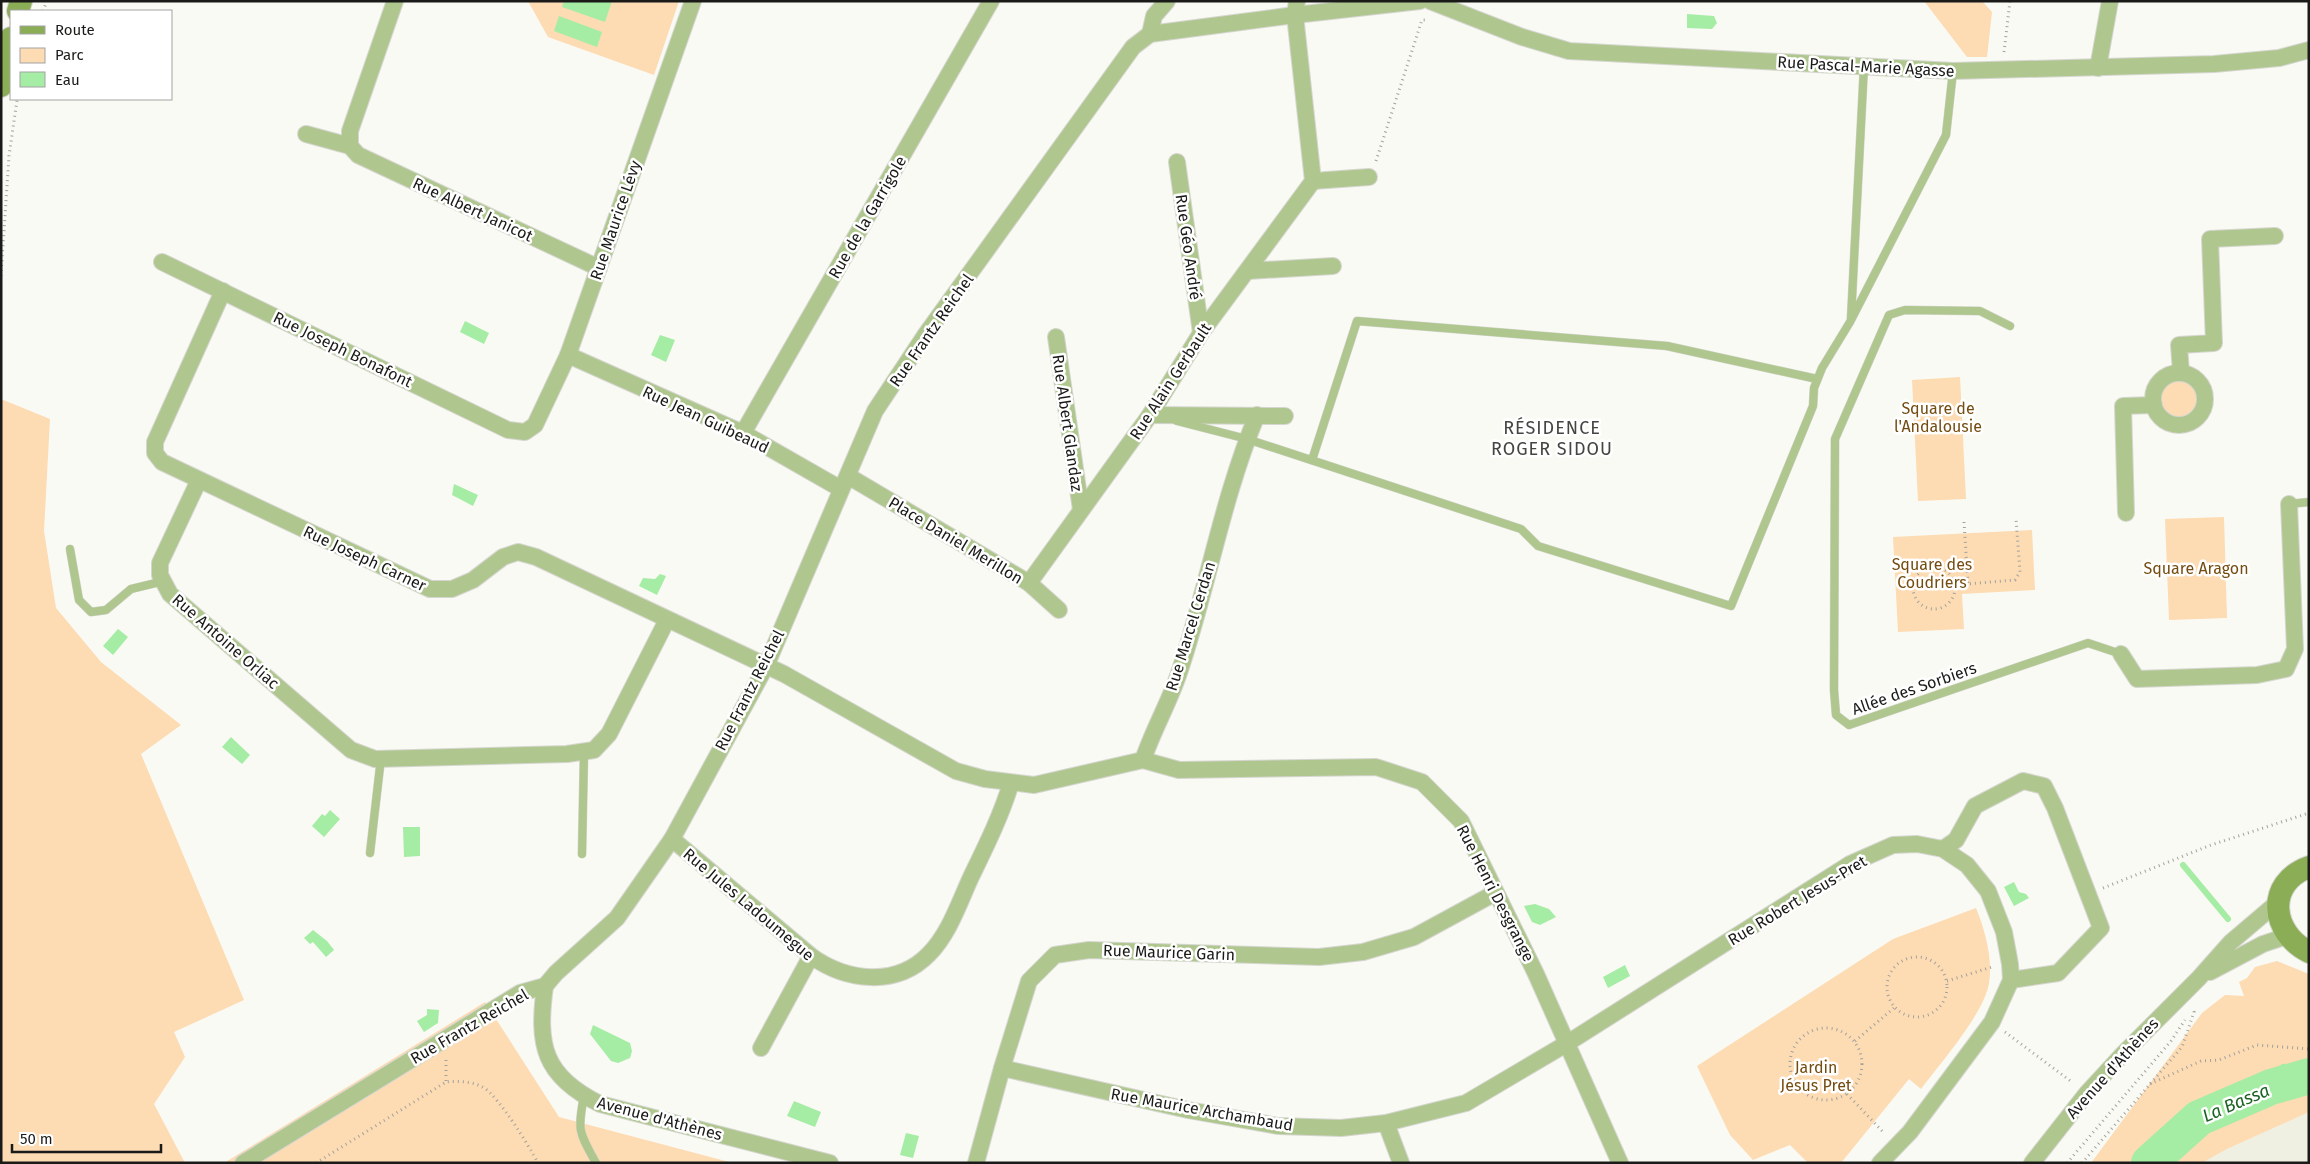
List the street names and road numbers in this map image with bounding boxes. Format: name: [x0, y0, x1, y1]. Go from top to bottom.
street label: Rue Pascal-Marie Agasse: [1777, 52, 1955, 81]
street label: Rue de la Garrigole: [825, 153, 910, 282]
street label: Rue Maurice Lévy: [586, 158, 645, 283]
street label: Rue Albert Janicot: [410, 173, 536, 246]
street label: Rue Géo André: [1172, 193, 1205, 301]
street label: Rue Frantz Reichel: [885, 270, 978, 390]
street label: Rue Joseph Bonafont: [270, 308, 416, 391]
street label: Rue Alain Gerbault: [1126, 319, 1215, 443]
street label: Rue Albert Glandaz: [1048, 353, 1087, 493]
street label: Rue Jean Guibeaud: [640, 382, 772, 457]
street label: Place Daniel Merillon: [885, 493, 1026, 588]
street label: Rue Joseph Carner: [300, 522, 430, 596]
street label: Rue Marcel Cerdan: [1162, 559, 1219, 693]
street label: Rue Antoine Orliac: [168, 590, 283, 693]
street label: Rue Frantz Reichel: [711, 626, 788, 754]
street label: Allée des Sorbiers: [1849, 658, 1979, 719]
street label: Rue Henri Desgrange: [1453, 822, 1538, 965]
street label: Rue Jules Ladoumegue: [680, 844, 818, 965]
street label: Rue Robert Jesus-Pret: [1724, 851, 1870, 949]
street label: Rue Maurice Garin: [1103, 941, 1235, 964]
street label: Rue Frantz Reichel: [407, 985, 532, 1068]
street label: Avenue d'Athènes: [2062, 1014, 2162, 1122]
street label: Rue Maurice Archambaud: [1109, 1084, 1294, 1135]
street label: Avenue d'Athènes: [595, 1093, 724, 1144]

